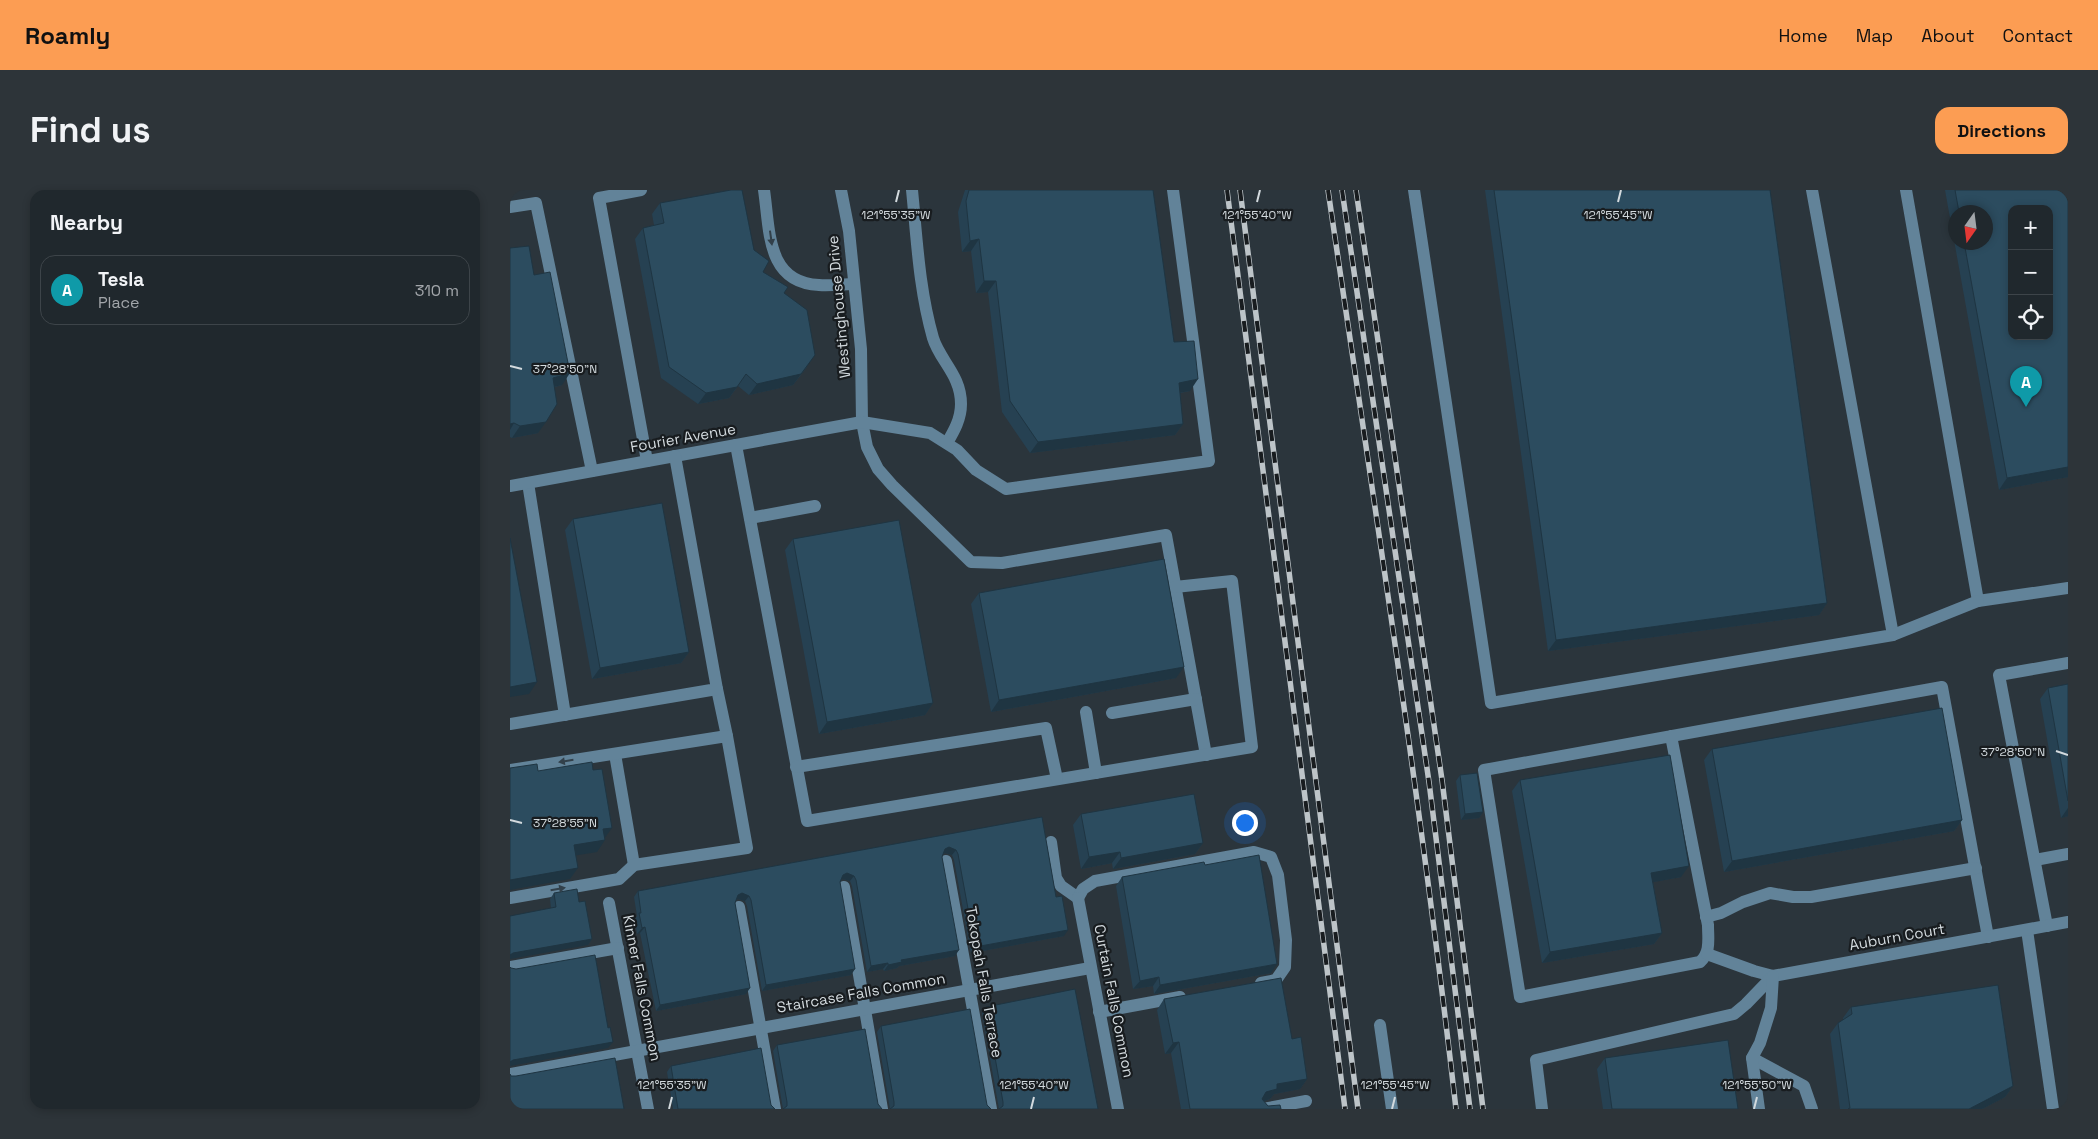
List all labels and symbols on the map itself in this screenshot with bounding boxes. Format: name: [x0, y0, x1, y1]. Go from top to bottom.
north arrow: [1948, 205, 1993, 250]
text: 121°55'35"W: [861, 207, 931, 223]
text: 121°55'40"W: [1222, 207, 1292, 223]
text: 121°55'45"W: [1583, 207, 1653, 223]
one-way arrow: [767, 231, 775, 247]
street label: Westinghouse Drive: [823, 235, 854, 379]
text: 37°28'50"N: [533, 361, 597, 377]
pin: A: [2010, 366, 2042, 407]
street label: Fourier Avenue: [629, 419, 737, 456]
text: 37°28'50"N: [1981, 744, 2045, 760]
one-way arrow: [558, 758, 574, 766]
your location: [1232, 810, 1258, 836]
text: 37°28'55"N: [533, 815, 597, 831]
one-way arrow: [550, 885, 566, 893]
street label: Tokopah Falls Terrace: [962, 905, 1007, 1059]
street label: Kinner Falls Common: [619, 913, 666, 1063]
street label: Auburn Court: [1848, 919, 1946, 954]
street label: Curtain Falls Common: [1090, 923, 1139, 1079]
street label: Staircase Falls Common: [775, 968, 947, 1017]
text: 121°55'35"W: [637, 1077, 707, 1093]
text: 121°55'40"W: [999, 1077, 1069, 1093]
text: 121°55'45"W: [1360, 1077, 1430, 1093]
text: 121°55'50"W: [1722, 1077, 1792, 1093]

